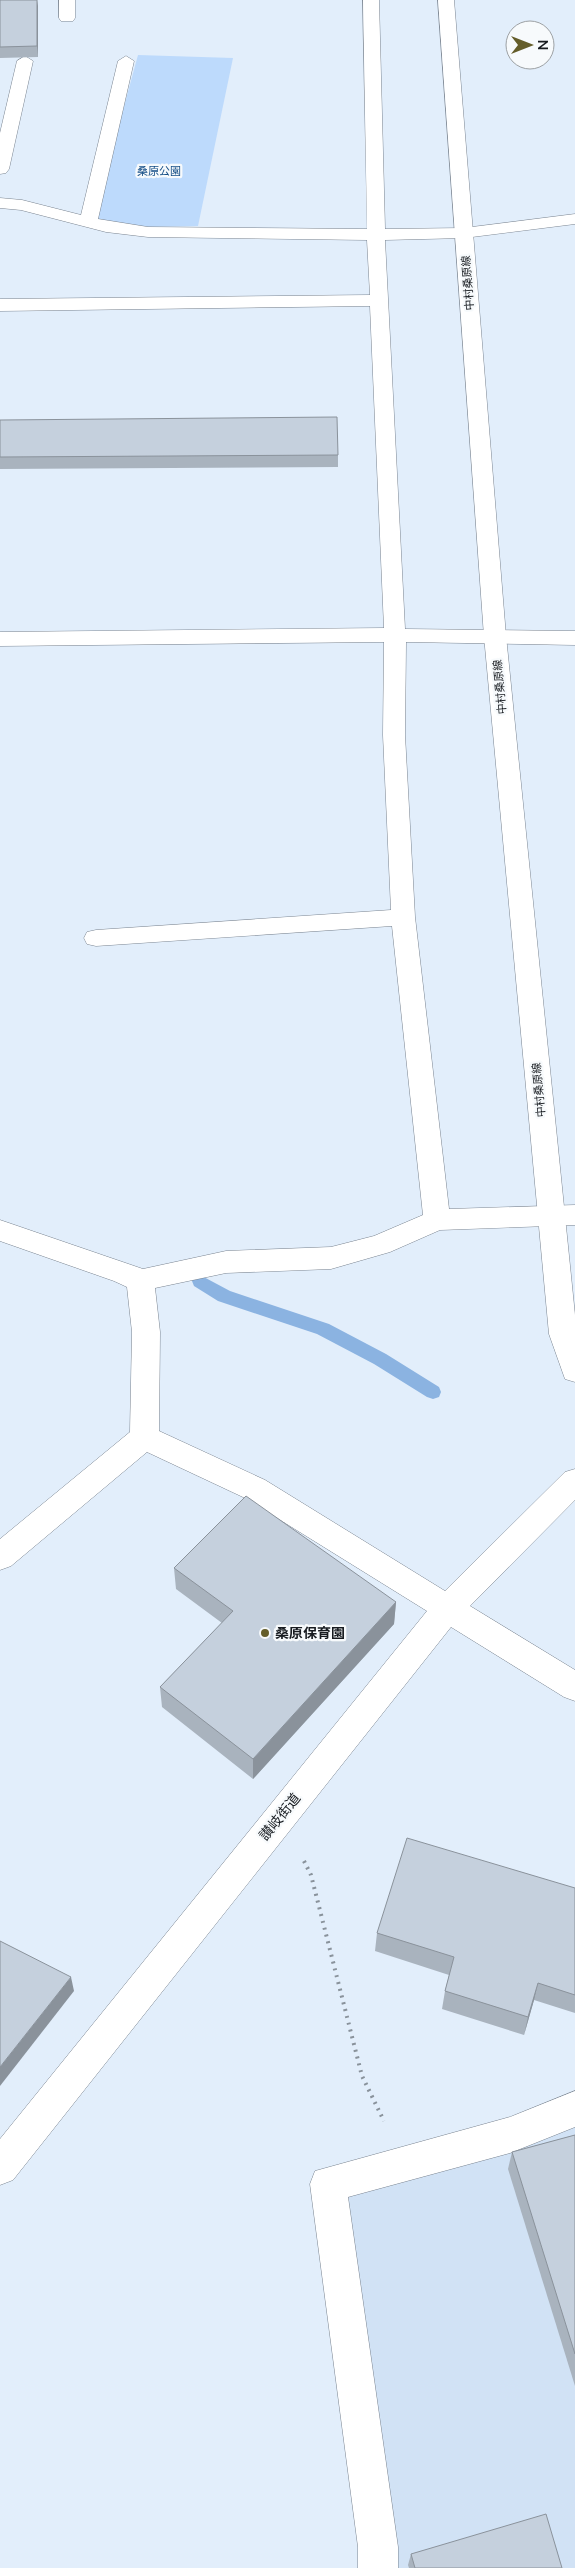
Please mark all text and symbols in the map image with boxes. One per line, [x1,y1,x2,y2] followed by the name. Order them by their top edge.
[505,20,555,70] north arrow
[533,40,552,50] text: N
[137,164,181,179] park label: 桑原公園
[459,255,477,311] street label: 中村桑原線
[490,659,510,715] street label: 中村桑原線
[529,1062,549,1118] street label: 中村桑原線
[275,1624,345,1643] place label: 桑原保育園
[259,1627,271,1639] marker: 桑原保育園
[255,1789,305,1845] street label: 讃岐街道

